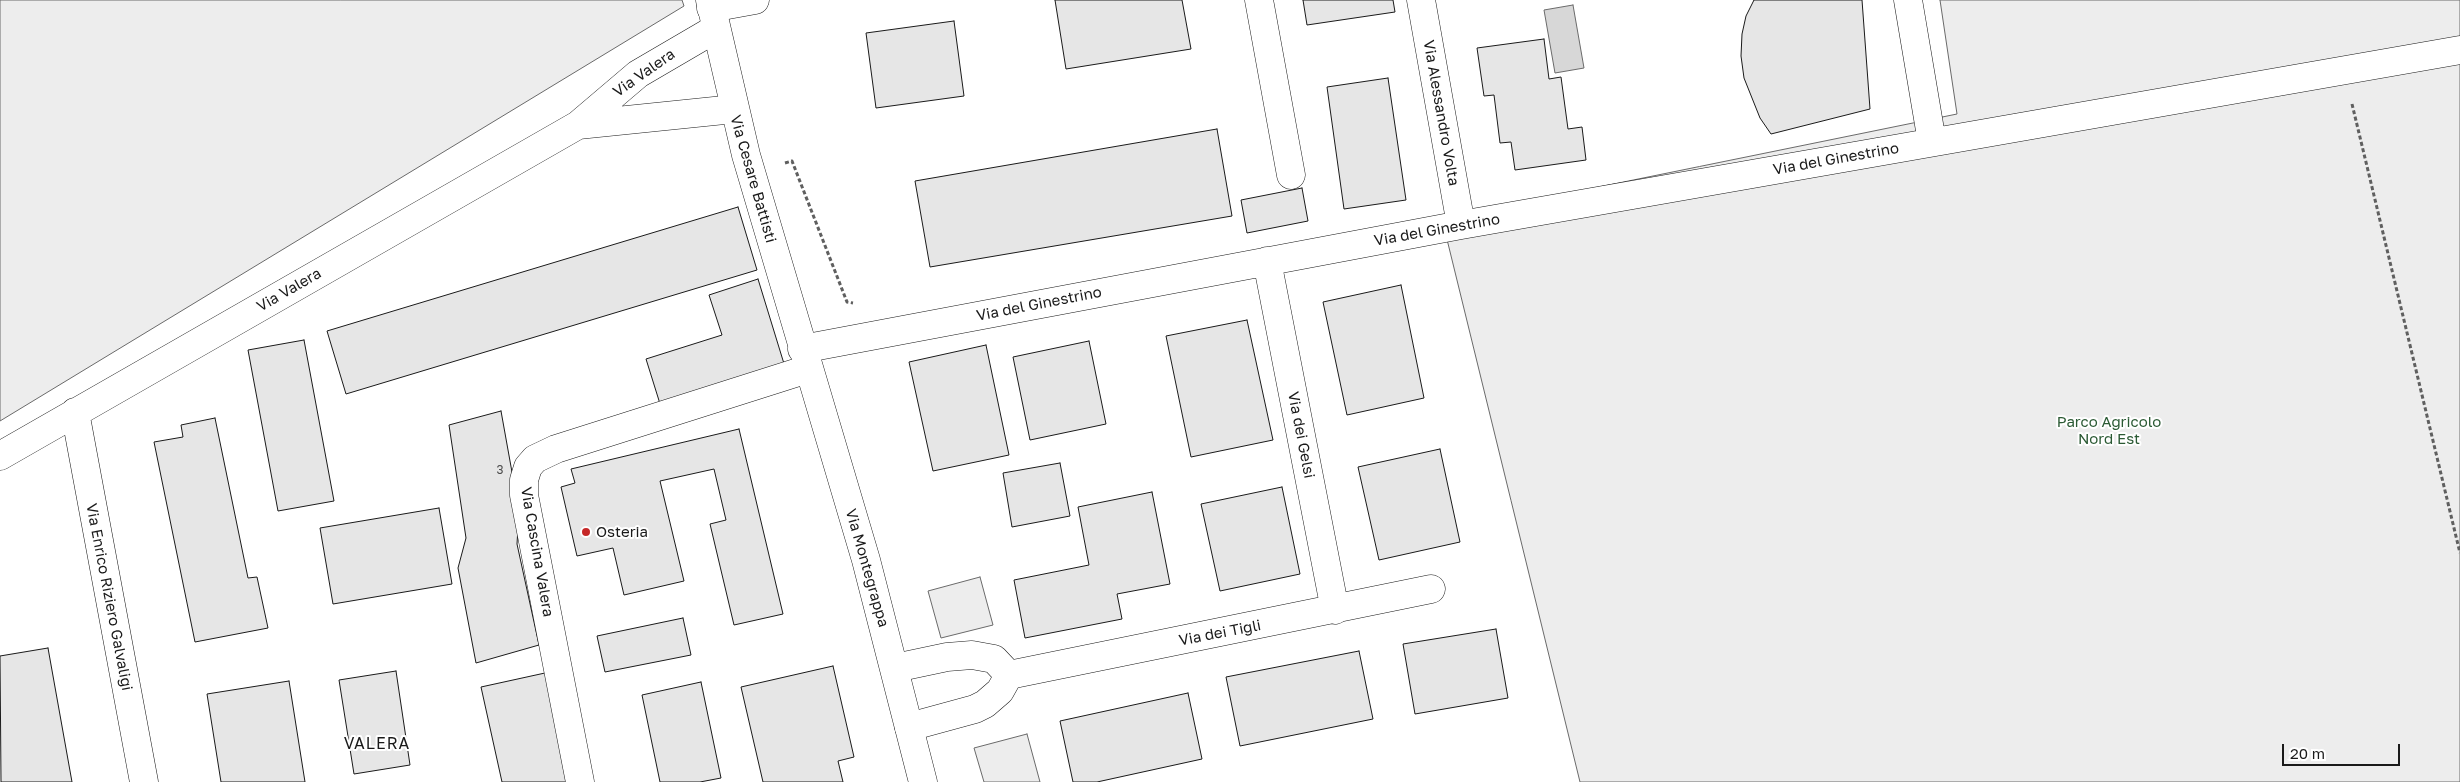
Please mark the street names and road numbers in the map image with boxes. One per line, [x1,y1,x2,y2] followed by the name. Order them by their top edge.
[1419,39,1463,187] street label: Via Alessandro Volta
[610,45,678,101] street label: Via Valera
[726,113,780,245] street label: Via Cesare Battisti
[1772,139,1900,179] street label: Via del Ginestrino
[1373,210,1501,250] street label: Via del Ginestrino
[254,264,324,316] street label: Via Valera
[975,283,1103,325] street label: Via del Ginestrino
[1284,390,1318,480] street label: Via dei Gelsi
[517,486,557,618] street label: Via Cascina Valera
[82,502,136,692] street label: Via Enrico Riziero Galvaligi
[841,507,893,629] street label: Via Montegrappa
[1177,616,1263,650] street label: Via dei Tigli

